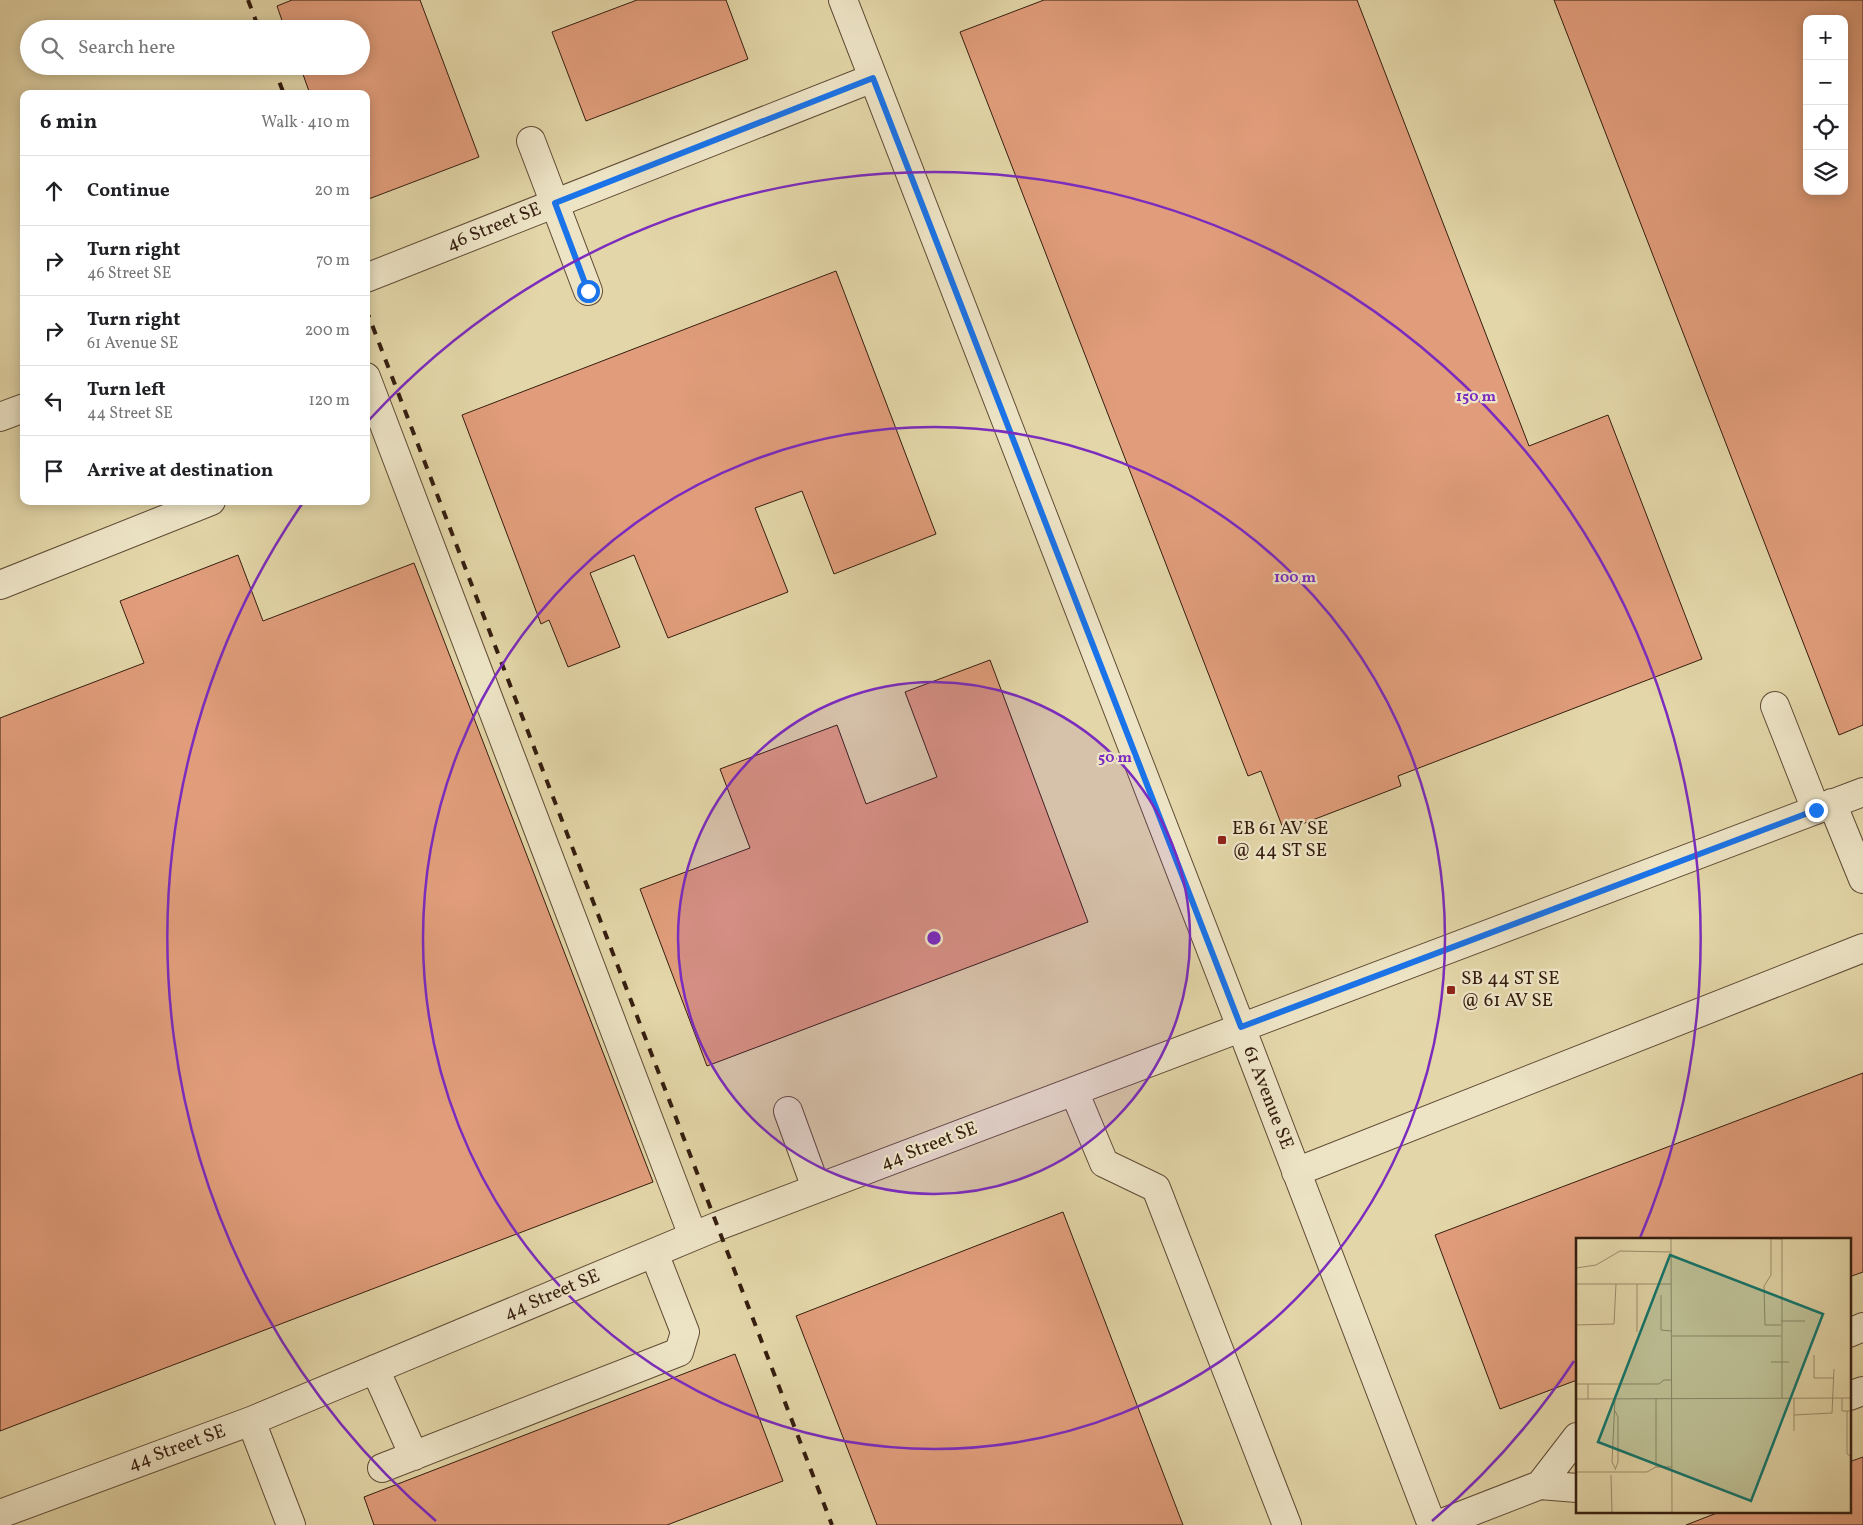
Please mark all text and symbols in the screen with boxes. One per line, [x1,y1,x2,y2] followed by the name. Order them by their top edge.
[1803,15,1848,195] map controls
[1803,15,1848,60] button: +
[20,20,370,75] search box
[38,34,66,62] icon: search
[78,35,175,61] text: Search here
[1803,60,1848,105] button: −
[1803,105,1848,150] button: locate
[40,108,97,137] text: 6 min
[261,112,350,134] text: Walk · 410 m
[1803,150,1848,195] button: layers
[40,177,68,205] icon: ahead
[87,178,170,204] text: Continue
[315,180,350,202] text: 20 m
[443,196,545,258] street label: 46 Street SE
[87,237,180,263] text: Turn right
[40,247,68,275] icon: right
[316,250,350,272] text: 70 m
[87,263,171,285] text: 46 Street SE
[577,280,600,303] route start
[87,307,180,333] text: Turn right
[40,317,68,345] icon: right
[305,320,350,342] text: 200 m
[87,333,179,355] text: 61 Avenue SE
[87,377,166,403] text: Turn left
[40,387,68,415] icon: left
[1456,387,1496,408] text: 150 m
[308,390,350,412] text: 120 m
[87,403,173,425] text: 44 Street SE
[40,457,68,485] icon: arrive
[87,458,273,484] text: Arrive at destination
[1274,568,1317,589] text: 100 m
[1098,748,1132,769] text: 50 m
[1805,799,1828,822] route end
[1232,816,1329,864] place label: EB 61 AV SE @ 44 ST SE
[1216,834,1228,846] marker: EB 61 AV SE @ 44 ST SE
[925,929,943,947] centre of rings
[1461,966,1560,1014] place label: SB 44 ST SE @ 61 AV SE
[1445,984,1457,996] marker: SB 44 ST SE @ 61 AV SE
[1236,1043,1300,1153] street label: 61 Avenue SE
[877,1116,981,1176] street label: 44 Street SE
[1576,1238,1850,1512] inset map
[500,1263,604,1327] street label: 44 Street SE
[125,1418,229,1478] street label: 44 Street SE

